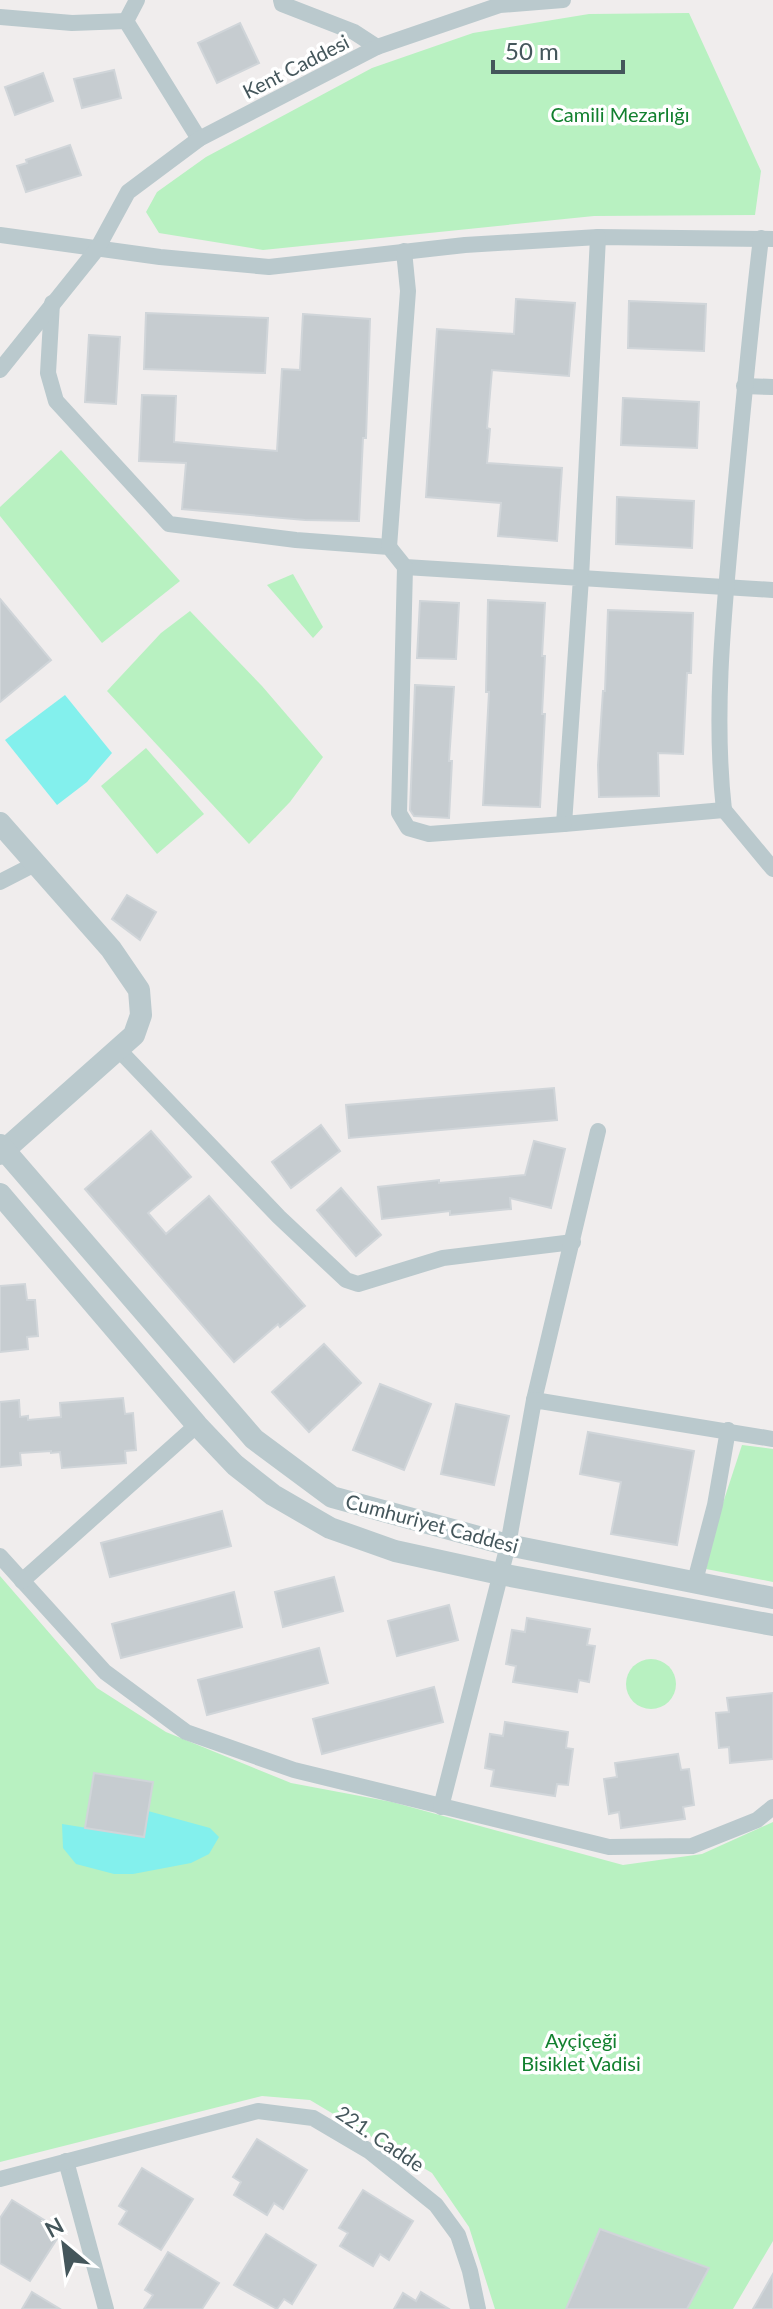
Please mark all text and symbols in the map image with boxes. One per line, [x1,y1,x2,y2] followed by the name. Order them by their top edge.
[493,24,623,74] scale bar
[238,29,353,103] street label: Kent Caddesi
[505,36,559,65] text: 50 m
[550,102,690,126] park label: Camili Mezarlığı
[343,1488,521,1558] street label: Cumhuriyet Caddesi
[521,2028,641,2075] park label: Ayçiçeği Bisiklet Vadisi
[332,2100,429,2176] street label: 221. Cadde
[24,2205,104,2285] north arrow
[40,2211,68,2243] text: N

